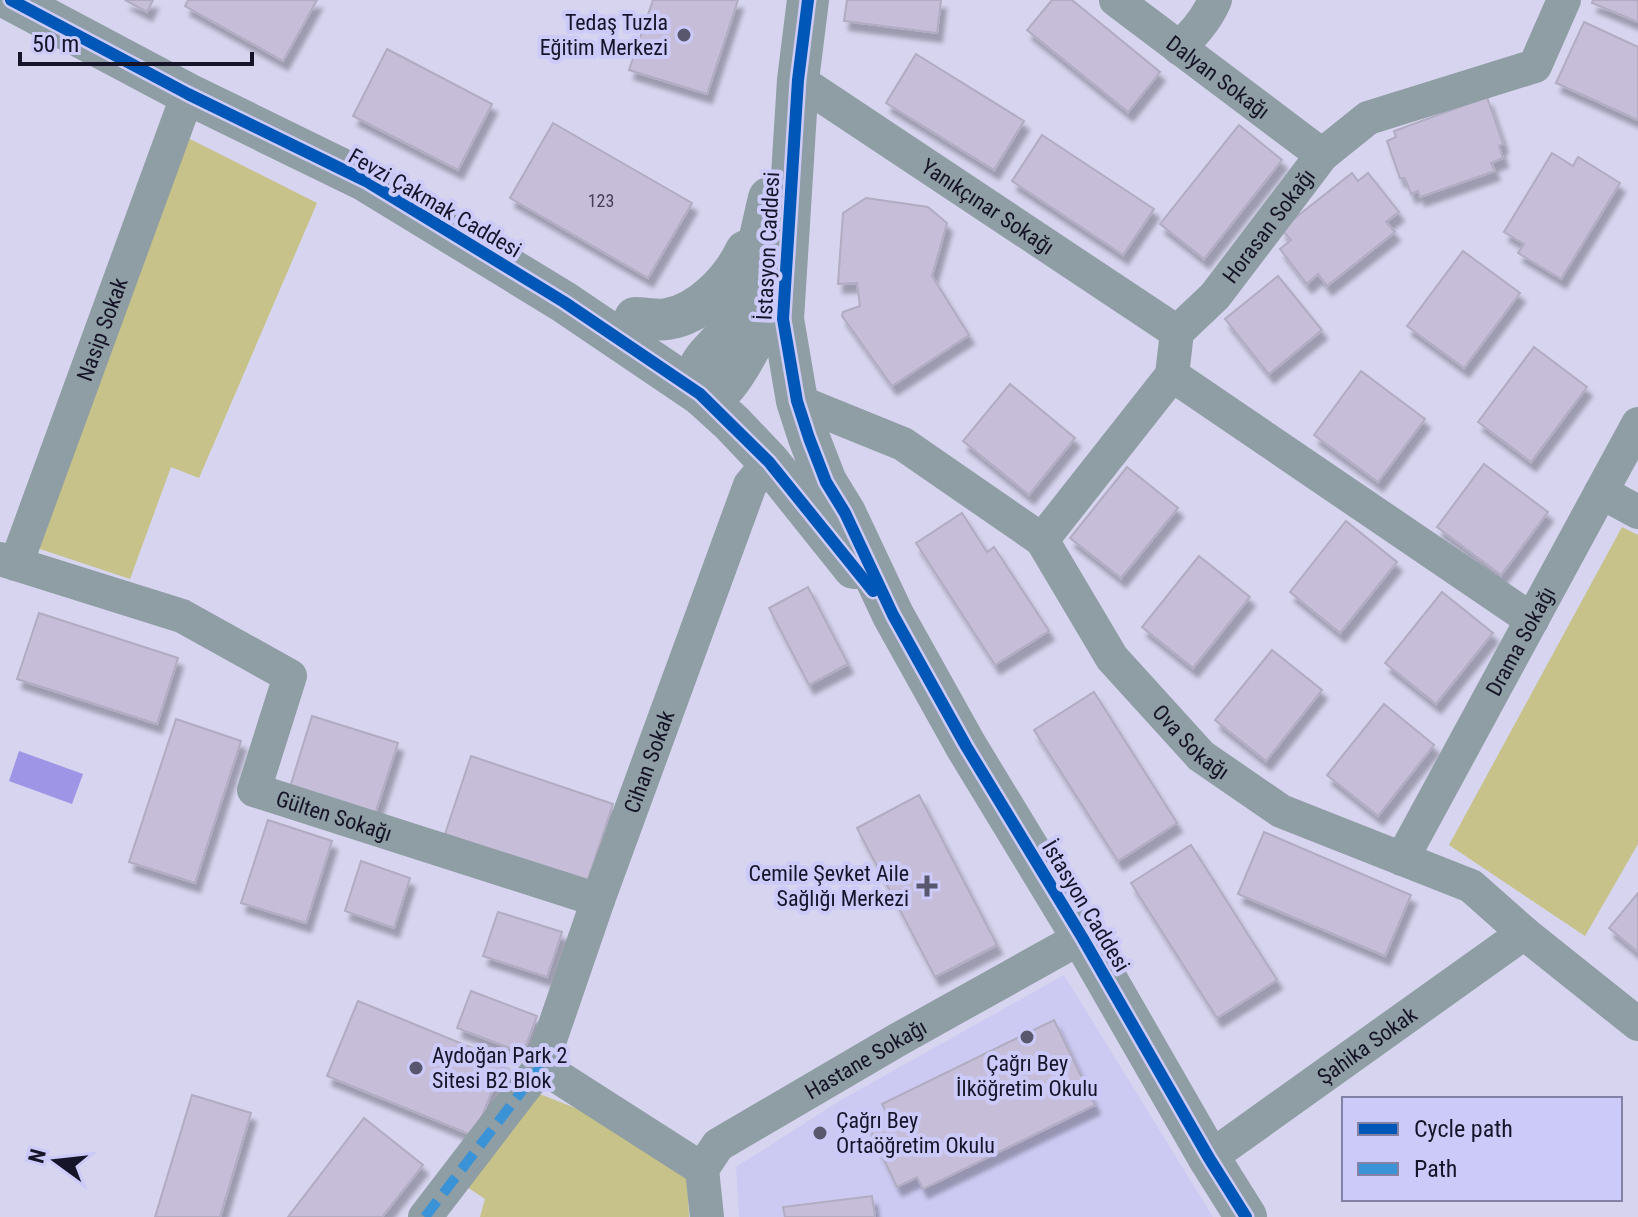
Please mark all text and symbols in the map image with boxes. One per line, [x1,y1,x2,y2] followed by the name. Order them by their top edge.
[540,10,668,60] place label: Tedaş Tuzla Eğitim Merkezi
[20,16,252,66] scale bar
[675,26,693,44] marker: Tedaş Tuzla Eğitim Merkezi
[32,30,79,58] text: 50 m
[1162,30,1275,124] street label: Dalyan Sokağı
[344,143,526,263] street label: Fevzi Çakmak Caddesi
[917,153,1059,259] street label: Yanıkçınar Sokağı
[1217,164,1320,288] street label: Horasan Sokağı
[752,171,784,321] street label: İstasyon Caddesi
[588,190,614,211] house number: 123
[72,274,132,384] street label: Nasip Sokak
[1481,582,1560,700] street label: Drama Sokağı
[1148,699,1234,784] street label: Ova Sokağı
[618,707,679,816] street label: Cihan Sokak
[273,785,395,846] street label: Gülten Sokağı
[1037,836,1135,976] street label: İstasyon Caddesi
[749,861,909,911] place label: Cemile Şevket Aile Sağlığı Merkezi
[916,875,938,897] marker: Cemile Şevket Aile Sağlığı Merkezi
[1312,1001,1421,1089] street label: Şahika Sokak
[800,1014,931,1104] street label: Hastane Sokağı
[1018,1028,1036,1046] marker: Çağrı Bey İlköğretim Okulu
[432,1043,567,1093] place label: Aydoğan Park 2 Sitesi B2 Blok
[956,1051,1098,1101] place label: Çağrı Bey İlköğretim Okulu
[407,1059,425,1077] marker: Aydoğan Park 2 Sitesi B2 Blok
[1342,1097,1622,1201] legend
[836,1108,995,1158] place label: Çağrı Bey Ortaöğretim Okulu
[1414,1115,1513,1143] text: Cycle path
[16,1121,96,1201] north arrow
[811,1124,829,1142] marker: Çağrı Bey Ortaöğretim Okulu
[23,1146,51,1166] text: N
[1414,1155,1457,1183] text: Path

